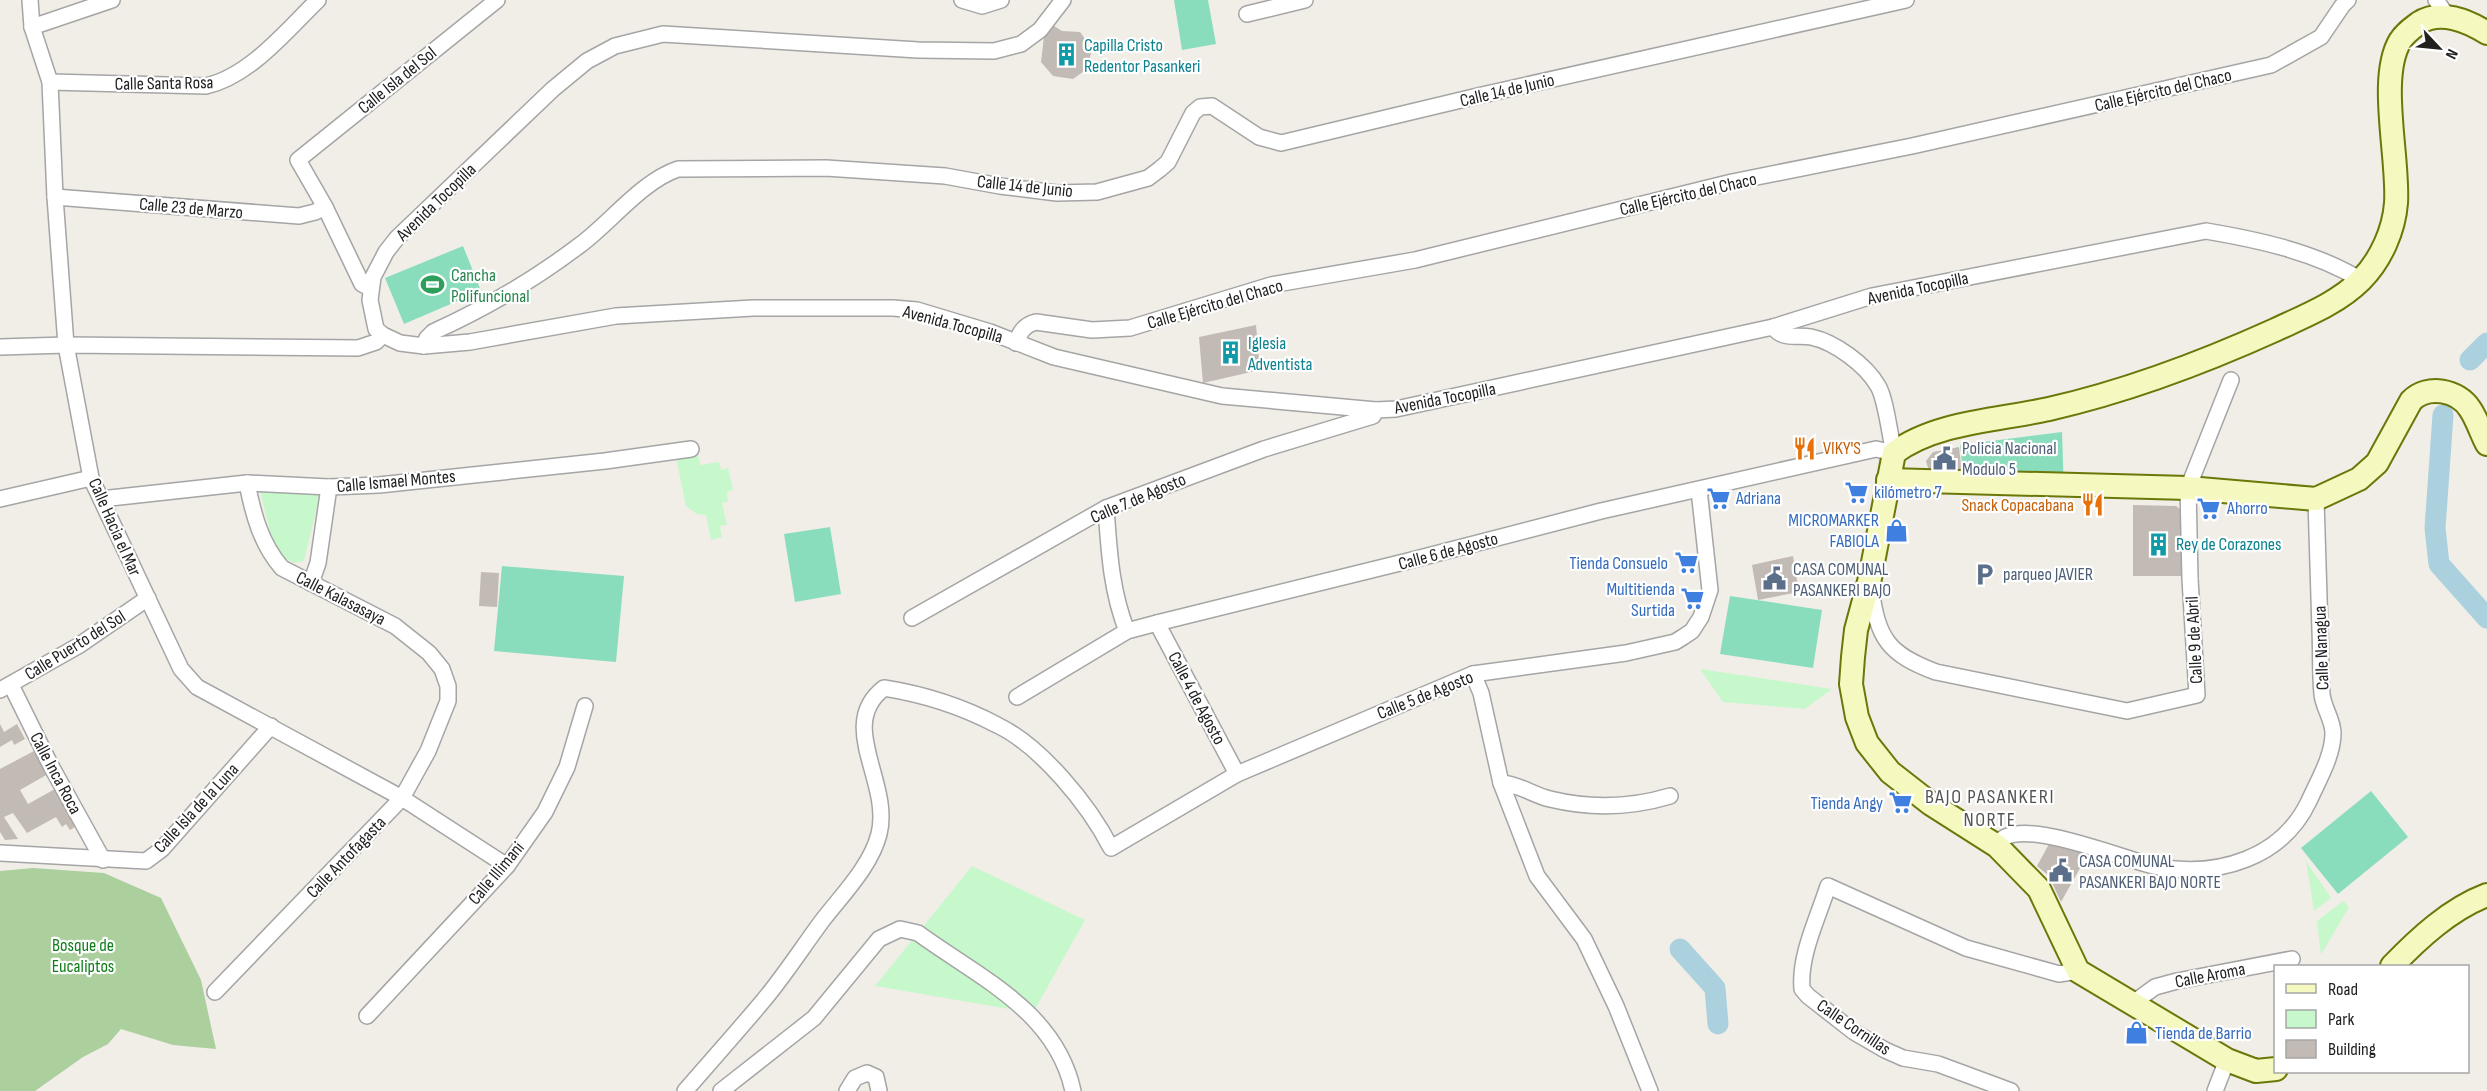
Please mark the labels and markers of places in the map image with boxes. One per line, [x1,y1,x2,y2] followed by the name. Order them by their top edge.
[1084,35,1200,77] place label: Capilla Cristo Redentor Pasankeri
[1053,42,1079,68] building icon: Capilla Cristo Redentor Pasankeri
[451,265,530,307] place label: Cancha Polifuncional
[420,272,446,298] sports icon: Cancha Polifuncional
[1247,333,1313,375] place label: Iglesia Adventista
[1217,340,1243,366] building icon: Iglesia Adventista
[1792,435,1818,461] restaurant icon: VIKY'S
[1823,438,1861,459] place label: VIKY'S
[1962,438,2057,480] place label: Policia Nacional Modulo 5
[1931,445,1957,471] public building icon: Policia Nacional Modulo 5
[1843,479,1869,505] supermarket icon: kilómetro 7
[1874,482,1942,503] place label: kilómetro 7
[1705,485,1731,511] supermarket icon: Adriana
[1735,488,1781,509] place label: Adriana
[2079,492,2105,518] restaurant icon: Snack Copacabana
[1961,495,2074,516] place label: Snack Copacabana
[2196,495,2222,521] supermarket icon: Ahorro
[2226,498,2268,519] place label: Ahorro
[1788,510,1879,552] place label: MICROMARKER FABIOLA
[1884,517,1910,543] shop icon: MICROMARKER FABIOLA
[2145,531,2171,557] building icon: Rey de Corazones
[2176,534,2282,555] place label: Rey de Corazones
[1673,550,1699,576] supermarket icon: Tienda Consuelo
[1569,553,1668,574] place label: Tienda Consuelo
[1793,559,1891,601] place label: CASA COMUNAL PASANKERI BAJO
[1972,561,1998,587] parking icon: parqueo JAVIER
[2003,564,2093,585] place label: parqueo JAVIER
[1762,566,1788,592] public building icon: CASA COMUNAL PASANKERI BAJO
[1606,579,1675,621] place label: Multitienda Surtida
[1680,586,1706,612] supermarket icon: Multitienda Surtida
[1888,790,1914,816] supermarket icon: Tienda Angy
[1811,793,1883,814] place label: Tienda Angy
[2079,851,2221,893] place label: CASA COMUNAL PASANKERI BAJO NORTE
[2048,858,2074,884] public building icon: CASA COMUNAL PASANKERI BAJO NORTE
[2124,1020,2150,1046] shop icon: Tienda de Barrio
[2155,1023,2252,1044] place label: Tienda de Barrio

